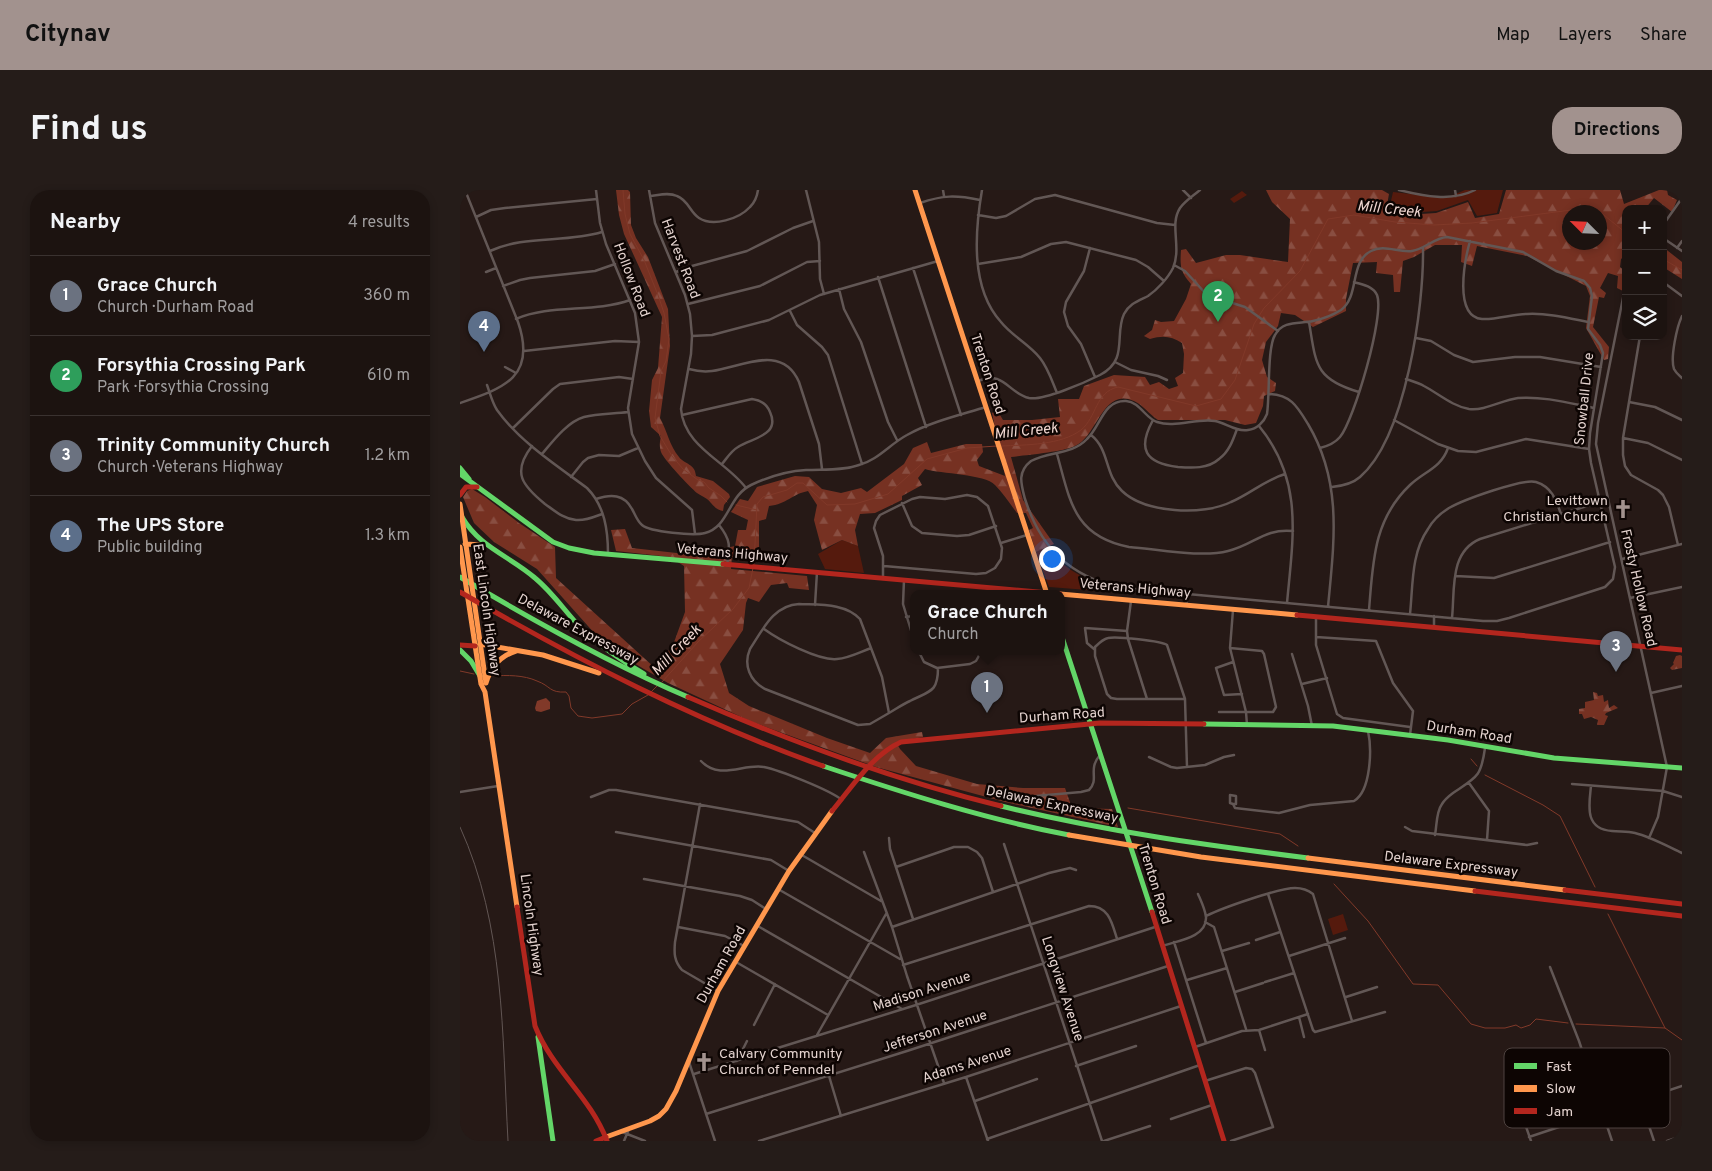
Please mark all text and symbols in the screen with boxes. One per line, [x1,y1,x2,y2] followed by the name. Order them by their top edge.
[25,20,111,50] text: Citynav
[1496,24,1530,47] text: Map
[1558,24,1612,47] text: Layers
[1640,24,1687,47] text: Share
[1552,107,1682,154] button: Directions
[30,108,148,152] text: Find us
[1356,197,1422,223] water label: Mill Creek
[1562,205,1607,250] north arrow
[1622,205,1667,340] map controls
[1622,205,1667,250] button: +
[50,209,121,236] text: Nearby
[348,213,410,233] text: 4 results
[657,217,703,301] street label: Harvest Road
[609,240,653,320] street label: Hollow Road
[1622,250,1667,295] button: −
[97,274,218,298] text: Grace Church
[1202,281,1234,322] pin: 2
[63,286,69,306] text: 1
[363,286,410,306] text: 360 m
[1622,295,1667,340] button: layers
[97,298,254,318] text: Church · Durham Road
[468,311,500,352] pin: 4
[966,331,1008,417] street label: Trenton Road
[1572,352,1598,446] street label: Snowball Drive
[97,354,306,378] text: Forsythia Crossing Park
[61,366,71,386] text: 2
[367,366,410,386] text: 610 m
[97,378,269,398] text: Park · Forsythia Crossing
[993,419,1059,445] water label: Mill Creek
[97,434,330,458] text: Trinity Community Church
[61,446,71,466] text: 3
[365,446,410,466] text: 1.2 km
[97,458,283,478] text: Church · Veterans Highway
[1503,493,1608,526] place label: Levittown Christian Church
[1612,498,1634,520] church icon: Levittown Christian Church
[97,514,224,538] text: The UPS Store
[61,526,71,546] text: 4
[365,526,410,546] text: 1.3 km
[1616,528,1660,648] street label: Frosty Hollow Road
[97,538,202,558] text: Public building
[675,541,789,567] street label: Veterans Highway
[468,543,504,677] street label: East Lincoln Highway
[1039,546,1065,572] your location
[1078,576,1192,602] street label: Veterans Highway
[910,590,1065,655] popup
[514,591,642,669] street label: Delaware Expressway
[927,601,1048,625] text: Grace Church
[648,621,706,681] water label: Mill Creek
[927,625,979,645] text: Church
[1600,631,1632,672] pin: 3
[971,672,1003,713] pin: 1
[1019,705,1105,727] street label: Durham Road
[1425,718,1513,748] street label: Durham Road
[984,783,1120,827] street label: Delaware Expressway
[1134,841,1174,927] street label: Trenton Road
[1383,848,1519,882] street label: Delaware Expressway
[515,873,547,977] street label: Lincoln Highway
[694,923,750,1007] street label: Durham Road
[1037,934,1087,1044] street label: Longview Avenue
[871,968,973,1016] street label: Madison Avenue
[880,1007,990,1057] street label: Jefferson Avenue
[920,1043,1014,1087] street label: Adams Avenue
[719,1046,842,1079] place label: Calvary Community Church of Penndel
[1504,1048,1670,1128] legend
[693,1051,715,1073] church icon: Calvary Community Church of Penndel
[1546,1059,1572,1076] text: Fast
[1546,1081,1576,1098] text: Slow
[1546,1104,1573,1121] text: Jam

